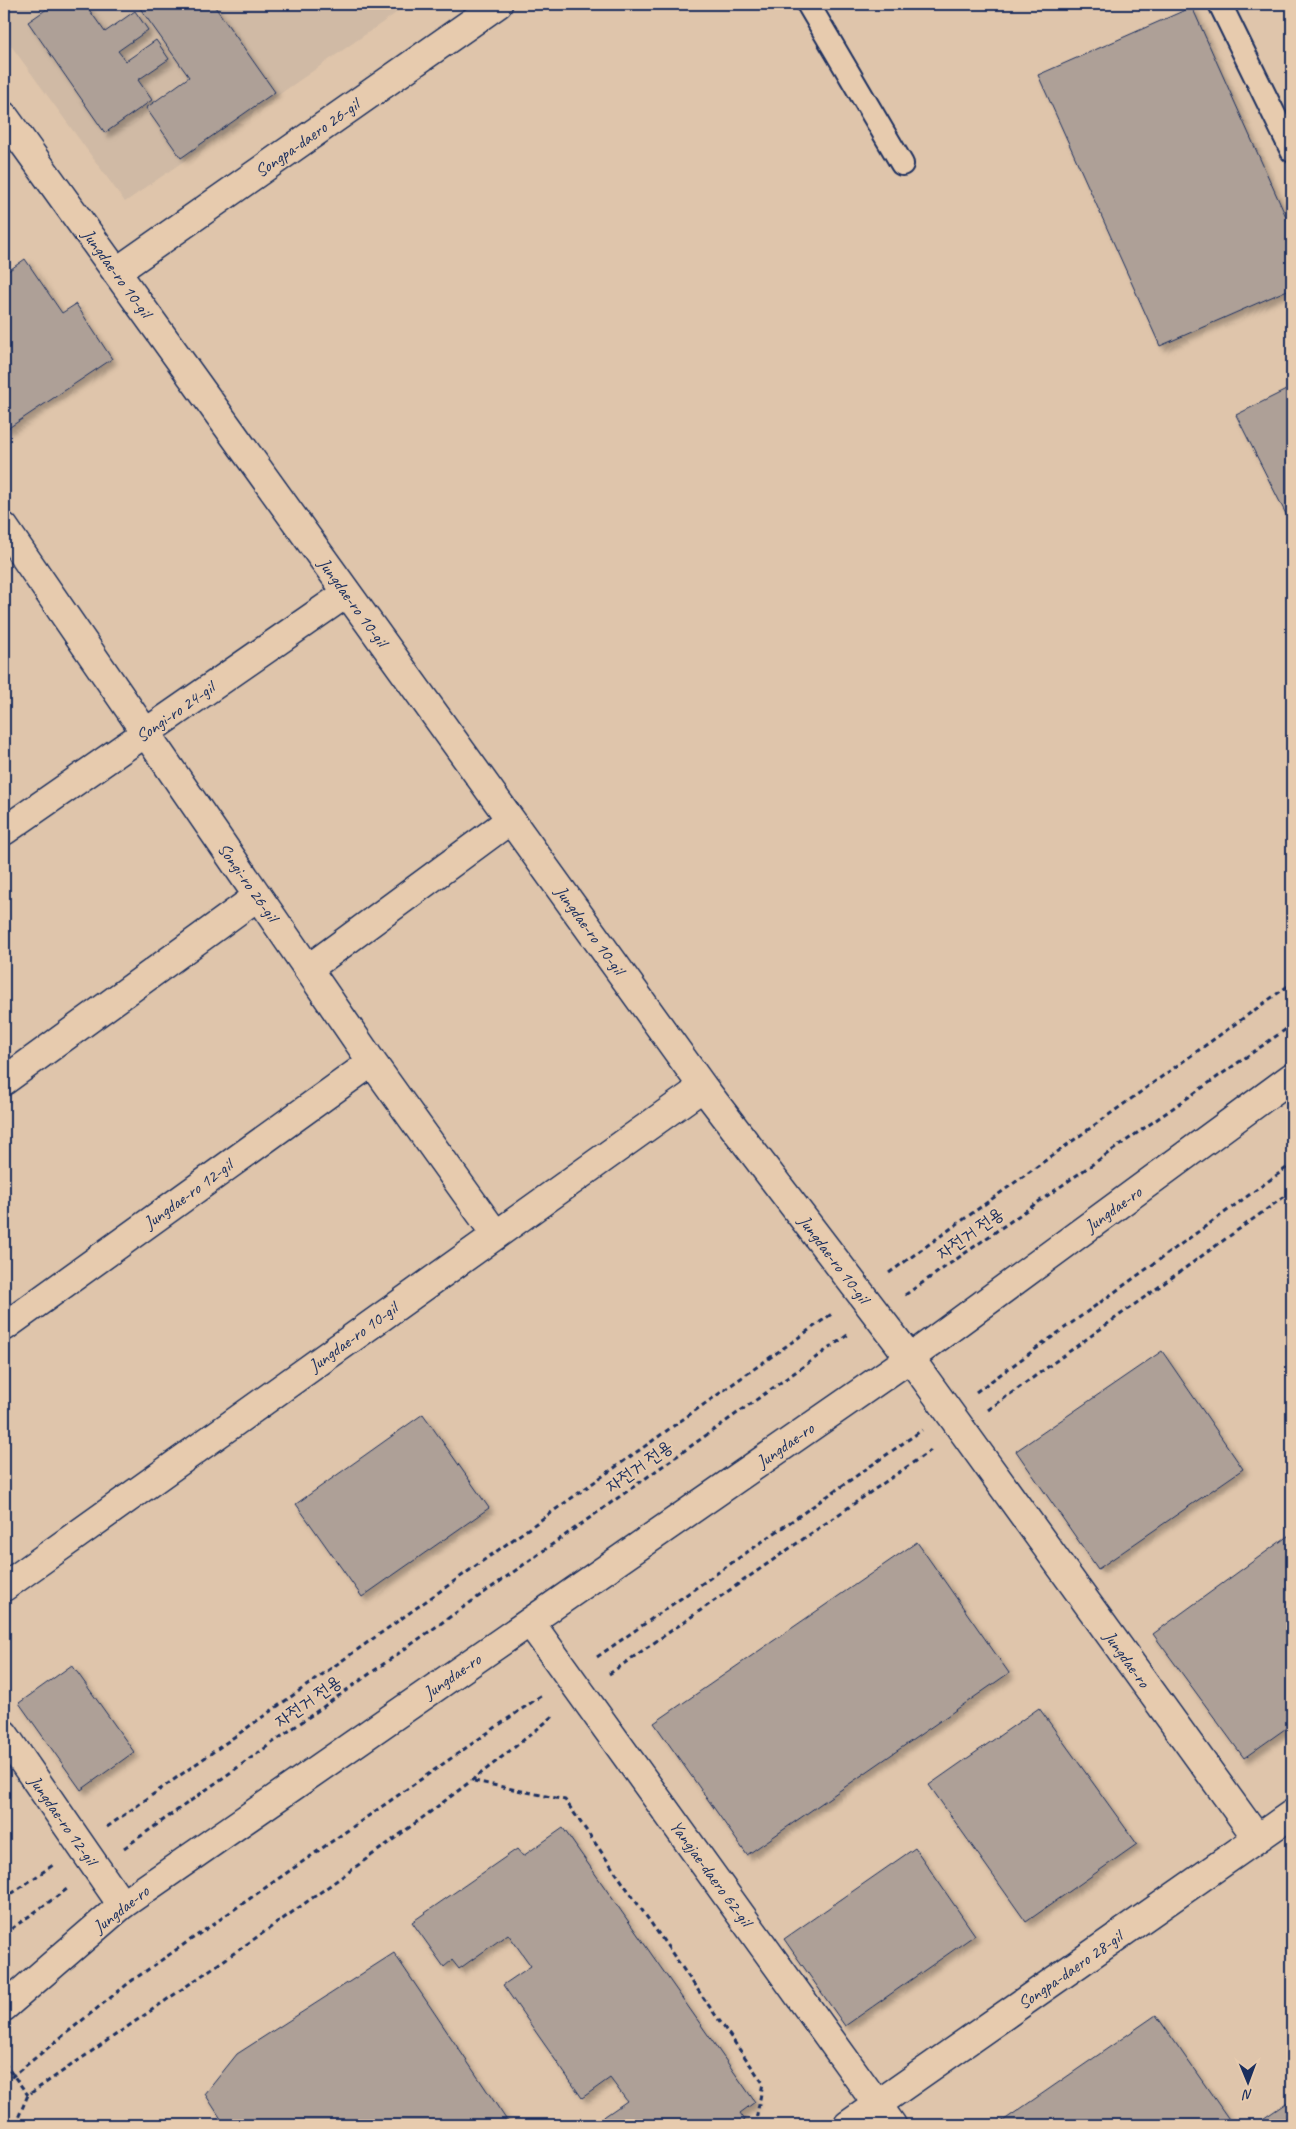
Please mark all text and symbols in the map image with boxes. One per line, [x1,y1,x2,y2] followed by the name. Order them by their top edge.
[251,92,366,182] street label: Songpa-daero 26-gil
[77,223,158,324] street label: Jungdae-ro 10-gil
[313,552,394,653] street label: Jungdae-ro 10-gil
[131,675,221,747] street label: Songi-ro 24-gil
[213,838,285,928] street label: Songi-ro 26-gil
[550,880,631,981] street label: Jungdae-ro 10-gil
[138,1153,239,1234] street label: Jungdae-ro 12-gil
[1079,1180,1147,1238] street label: Jungdae-ro
[932,1202,1008,1264] street label: 자전거 전용
[793,1210,876,1310] street label: Jungdae-ro 10-gil
[303,1296,404,1377] street label: Jungdae-ro 10-gil
[751,1416,819,1473] street label: Jungdae-ro
[601,1435,677,1497] street label: 자전거 전용
[1098,1625,1156,1693] street label: Jungdae-ro
[418,1647,486,1704] street label: Jungdae-ro
[270,1670,346,1732] street label: 자전거 전용
[23,1770,104,1872] street label: Jungdae-ro 12-gil
[665,1816,759,1933] street label: Yangjae-daero 62-gil
[88,1879,155,1938] street label: Jungdae-ro
[1014,1924,1129,2014] street label: Songpa-daero 28-gil
[1224,2056,1274,2106] north arrow
[1241,2086,1253,2103] text: N

